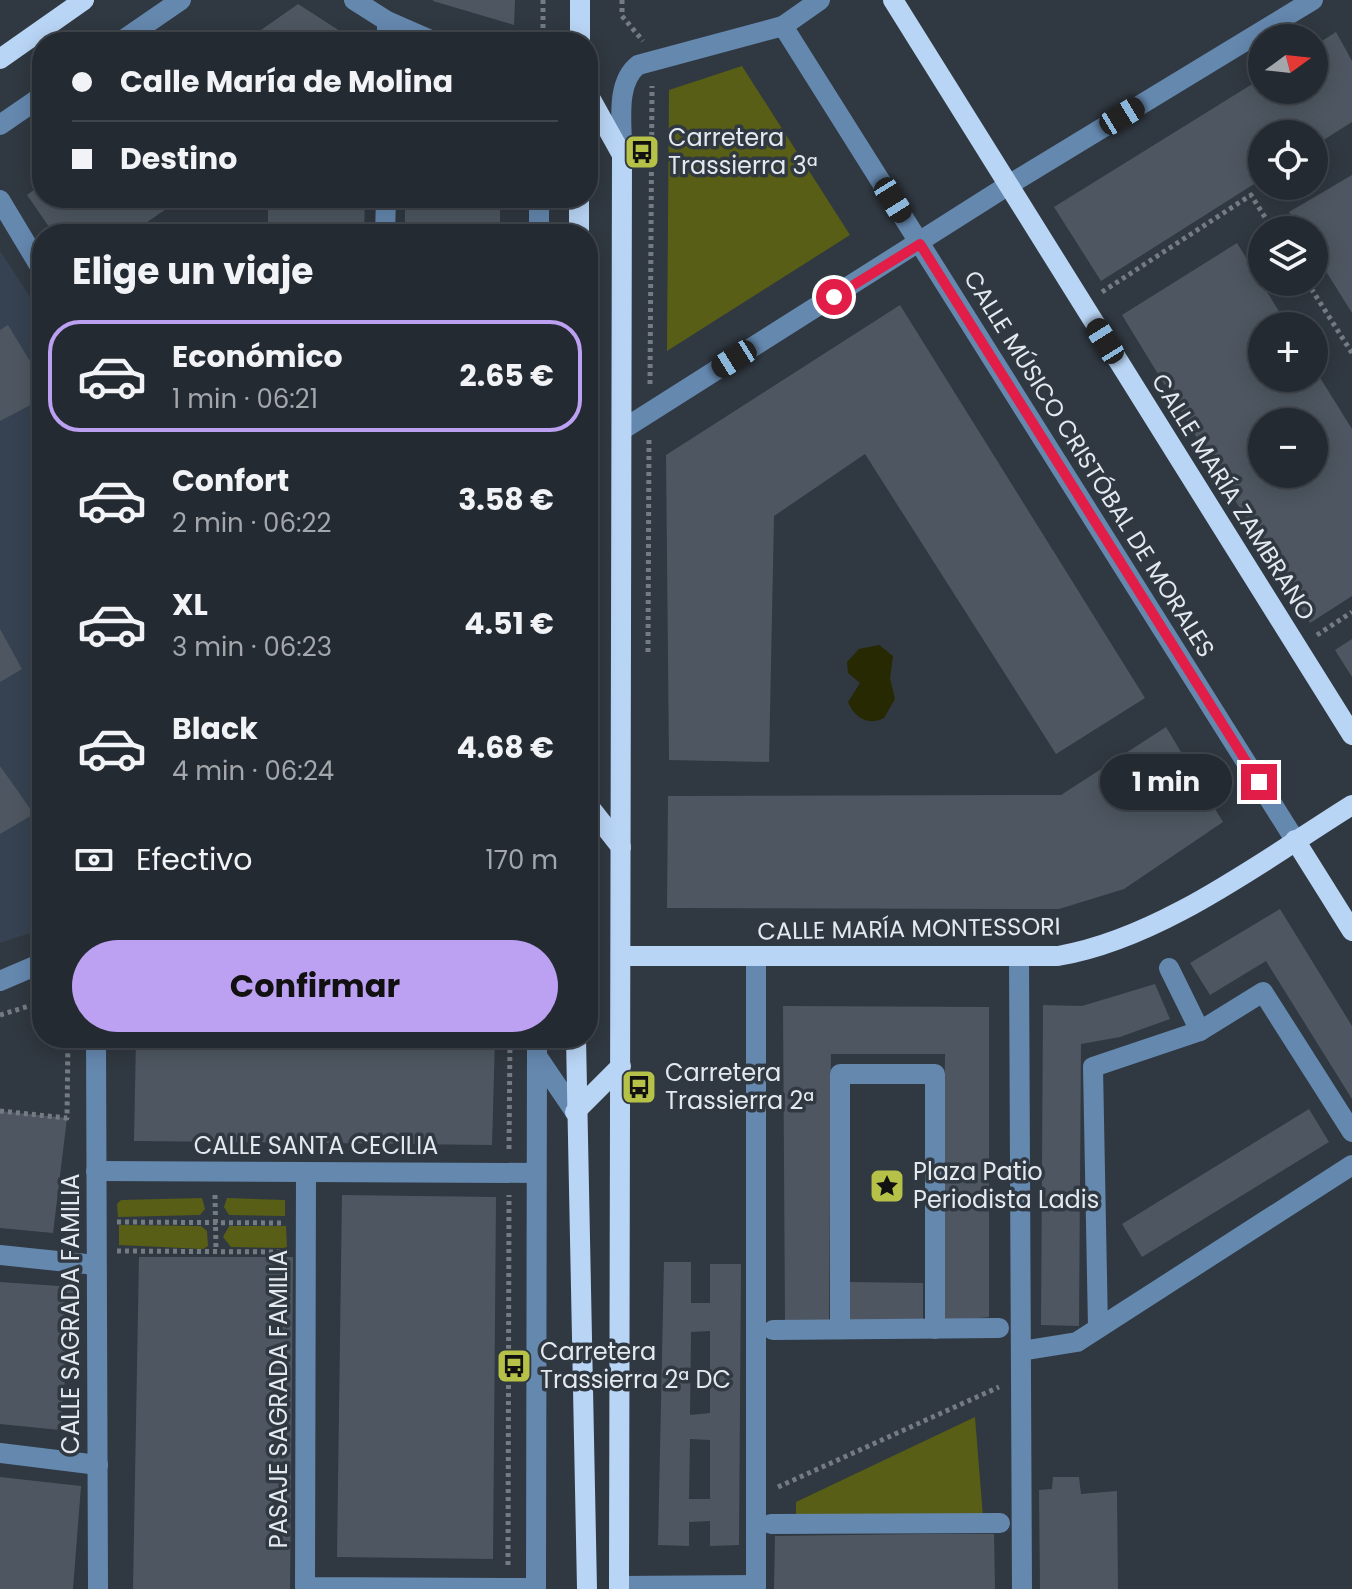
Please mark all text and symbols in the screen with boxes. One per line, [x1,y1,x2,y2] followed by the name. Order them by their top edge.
[1248,24,1328,104] north arrow
[1248,24,1328,488] map controls
[120,60,453,103] text: Calle María de Molina
[1095,93,1149,139] car
[1248,120,1328,200] button: locate
[668,121,817,182] place label: Carretera Trassierra 3ª
[623,133,661,171] bus stop icon: Carretera Trassierra 3ª
[120,137,237,180] text: Destino
[870,173,916,227] car
[1248,216,1328,296] button: layers
[72,246,314,297] text: Elige un viaje
[956,264,1223,663] street label: CALLE MÚSICO CRISTÓBAL DE MORALES
[816,279,852,315] route start
[1248,312,1328,392] button: +
[1082,314,1128,368] car
[172,335,343,378] text: Económico
[707,336,761,382] car
[76,340,148,412] icon: car
[460,354,554,397] text: 2.65 €
[1144,367,1323,626] street label: CALLE MARÍA ZAMBRANO
[172,381,318,417] text: 1 min · 06:21
[1248,408,1328,488] button: −
[172,459,289,502] text: Confort
[76,464,148,536] icon: car
[458,478,554,521] text: 3.58 €
[172,505,331,541] text: 2 min · 06:22
[172,583,208,626] text: XL
[76,588,148,660] icon: car
[464,602,554,645] text: 4.51 €
[172,629,332,665] text: 3 min · 06:23
[172,707,258,750] text: Black
[76,712,148,784] icon: car
[456,726,554,769] text: 4.68 €
[172,753,334,789] text: 4 min · 06:24
[1099,754,1231,810] callout: 1 min
[1132,764,1200,800] text: 1 min
[1241,764,1277,800] route end
[72,838,116,882] icon: cash
[136,838,252,881] text: Efectivo
[485,842,558,878] text: 170 m
[757,909,1061,948] street label: CALLE MARÍA MONTESSORI
[72,940,558,1032] button: Confirmar
[665,1056,814,1117] place label: Carretera Trassierra 2ª
[620,1068,658,1106] bus stop icon: Carretera Trassierra 2ª
[194,1129,438,1162] street label: CALLE SANTA CECILIA
[913,1155,1099,1216] place label: Plaza Patio Periodista Ladis
[868,1167,906,1205] place icon: Plaza Patio Periodista Ladis
[54,1174,87,1454] street label: CALLE SAGRADA FAMILIA
[262,1250,295,1548] street label: PASAJE SAGRADA FAMILIA
[540,1335,731,1396] place label: Carretera Trassierra 2ª DC
[495,1347,533,1385] bus stop icon: Carretera Trassierra 2ª DC

